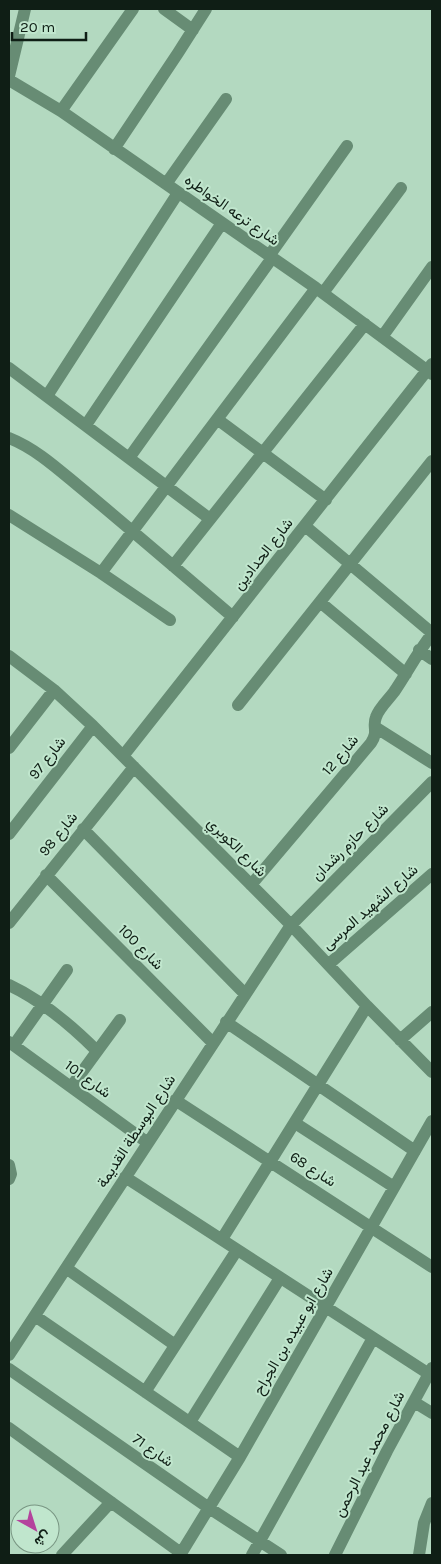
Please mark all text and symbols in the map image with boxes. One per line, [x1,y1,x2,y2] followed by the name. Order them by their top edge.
[12,10,86,42] scale bar
[20,18,55,36] text: 20 m
[180,171,283,251] street label: شارع ترعه الخواطره
[229,514,298,595] street label: شارع الحدادين
[318,731,364,780] street label: شارع 12
[25,733,71,784] street label: شارع 97
[308,800,394,886] street label: شارع حازم رشدان
[35,808,83,861] street label: شارع 98
[201,814,271,883] street label: شارع الكوبري
[318,860,423,955] street label: شارع الشهيد المرسى
[113,921,167,975] street label: شارع 100
[60,1056,115,1103] street label: شارع 101
[93,1071,181,1192] street label: شارع البوسطة القديمة
[285,1147,340,1192] street label: شارع 68
[249,1264,339,1399] street label: شارع ابو عبيده بن الجراح
[330,1388,410,1521] street label: شارع محمد عبد الرحمن
[128,1430,177,1472] street label: شارع 71
[10,1504,60,1554] north arrow
[31,1527,55,1551] text: ش

